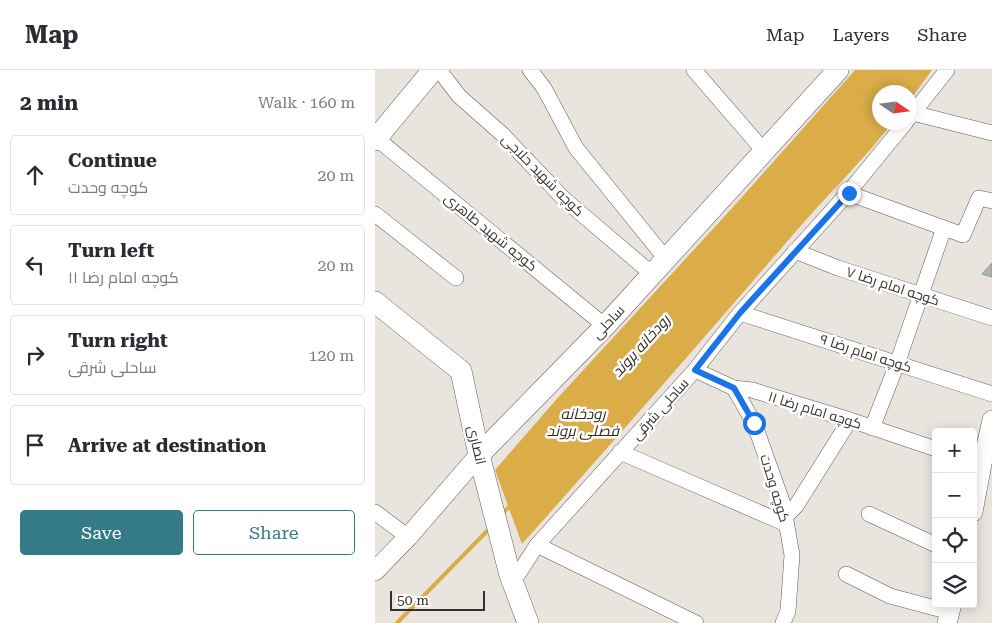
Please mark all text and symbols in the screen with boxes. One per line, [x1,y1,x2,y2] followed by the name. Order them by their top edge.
[25,21,79,49] text: Map
[766,24,805,45] text: Map
[833,24,889,45] text: Layers
[917,24,967,45] text: Share
[872,85,917,130] north arrow
[20,91,78,115] text: 2 min
[258,93,355,112] text: Walk · 160 m
[497,131,587,221] street label: کوچه شهید حلاجی
[68,149,157,172] text: Continue
[21,161,49,189] icon: ahead
[317,166,354,185] text: 20 m
[68,178,148,197] text: کوچه وحدت
[838,182,861,205] route end
[440,190,541,276] street label: کوچه شهید طاهری
[68,239,154,262] text: Turn left
[21,251,49,279] icon: left
[317,256,354,275] text: 20 m
[844,263,942,311] street label: کوچه امام رضا ۷
[68,268,179,287] text: کوچه امام رضا ۱۱
[588,302,628,342] street label: ساحلی
[608,310,674,381] water label: رودخانه بروند
[68,329,168,352] text: Turn right
[817,331,914,377] street label: کوچه امام رضا ۹
[21,341,49,369] icon: right
[308,346,354,365] text: 120 m
[68,358,156,377] text: ساحلی شرقی
[628,375,692,443] street label: ساحلی شرقی
[766,388,864,434] street label: کوچه امام رضا ۱۱
[547,405,620,440] water label: رودخانه فصلی بروند
[743,412,766,435] route start
[465,424,489,466] street label: انصاری
[932,428,977,608] map controls
[932,428,977,473] button: +
[21,431,49,459] icon: arrive
[68,434,266,457] text: Arrive at destination
[755,452,793,524] street label: کوچه وحدت
[932,473,977,518] button: −
[20,510,183,555] button: Save
[193,510,355,555] button: Share
[932,518,977,563] button: locate
[932,563,977,608] button: layers
[390,588,485,611] scale bar
[397,592,429,608] text: 50 m

